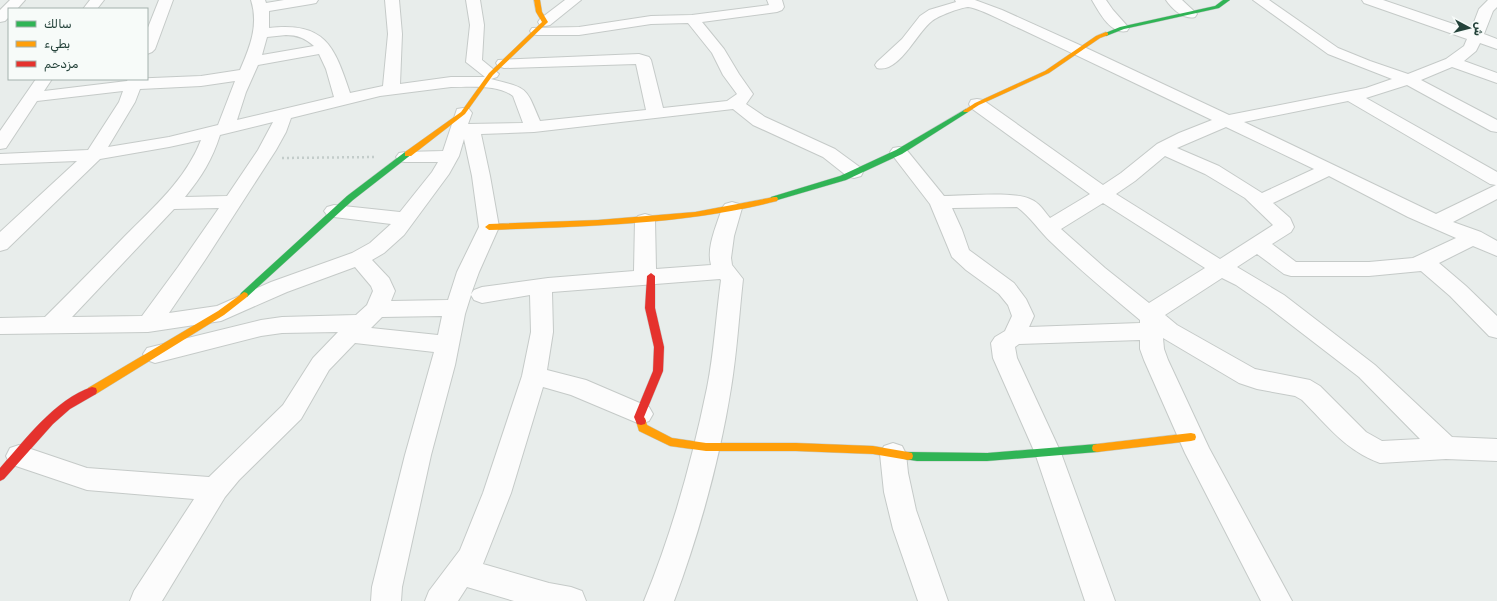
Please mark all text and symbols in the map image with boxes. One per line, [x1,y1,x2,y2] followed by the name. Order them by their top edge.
[8,8,148,80] legend
[1449,8,1489,48] north arrow
[44,17,72,31] text: سالك
[1471,21,1486,37] text: ش
[44,37,70,53] text: بطيء
[44,57,79,72] text: مزدحم

